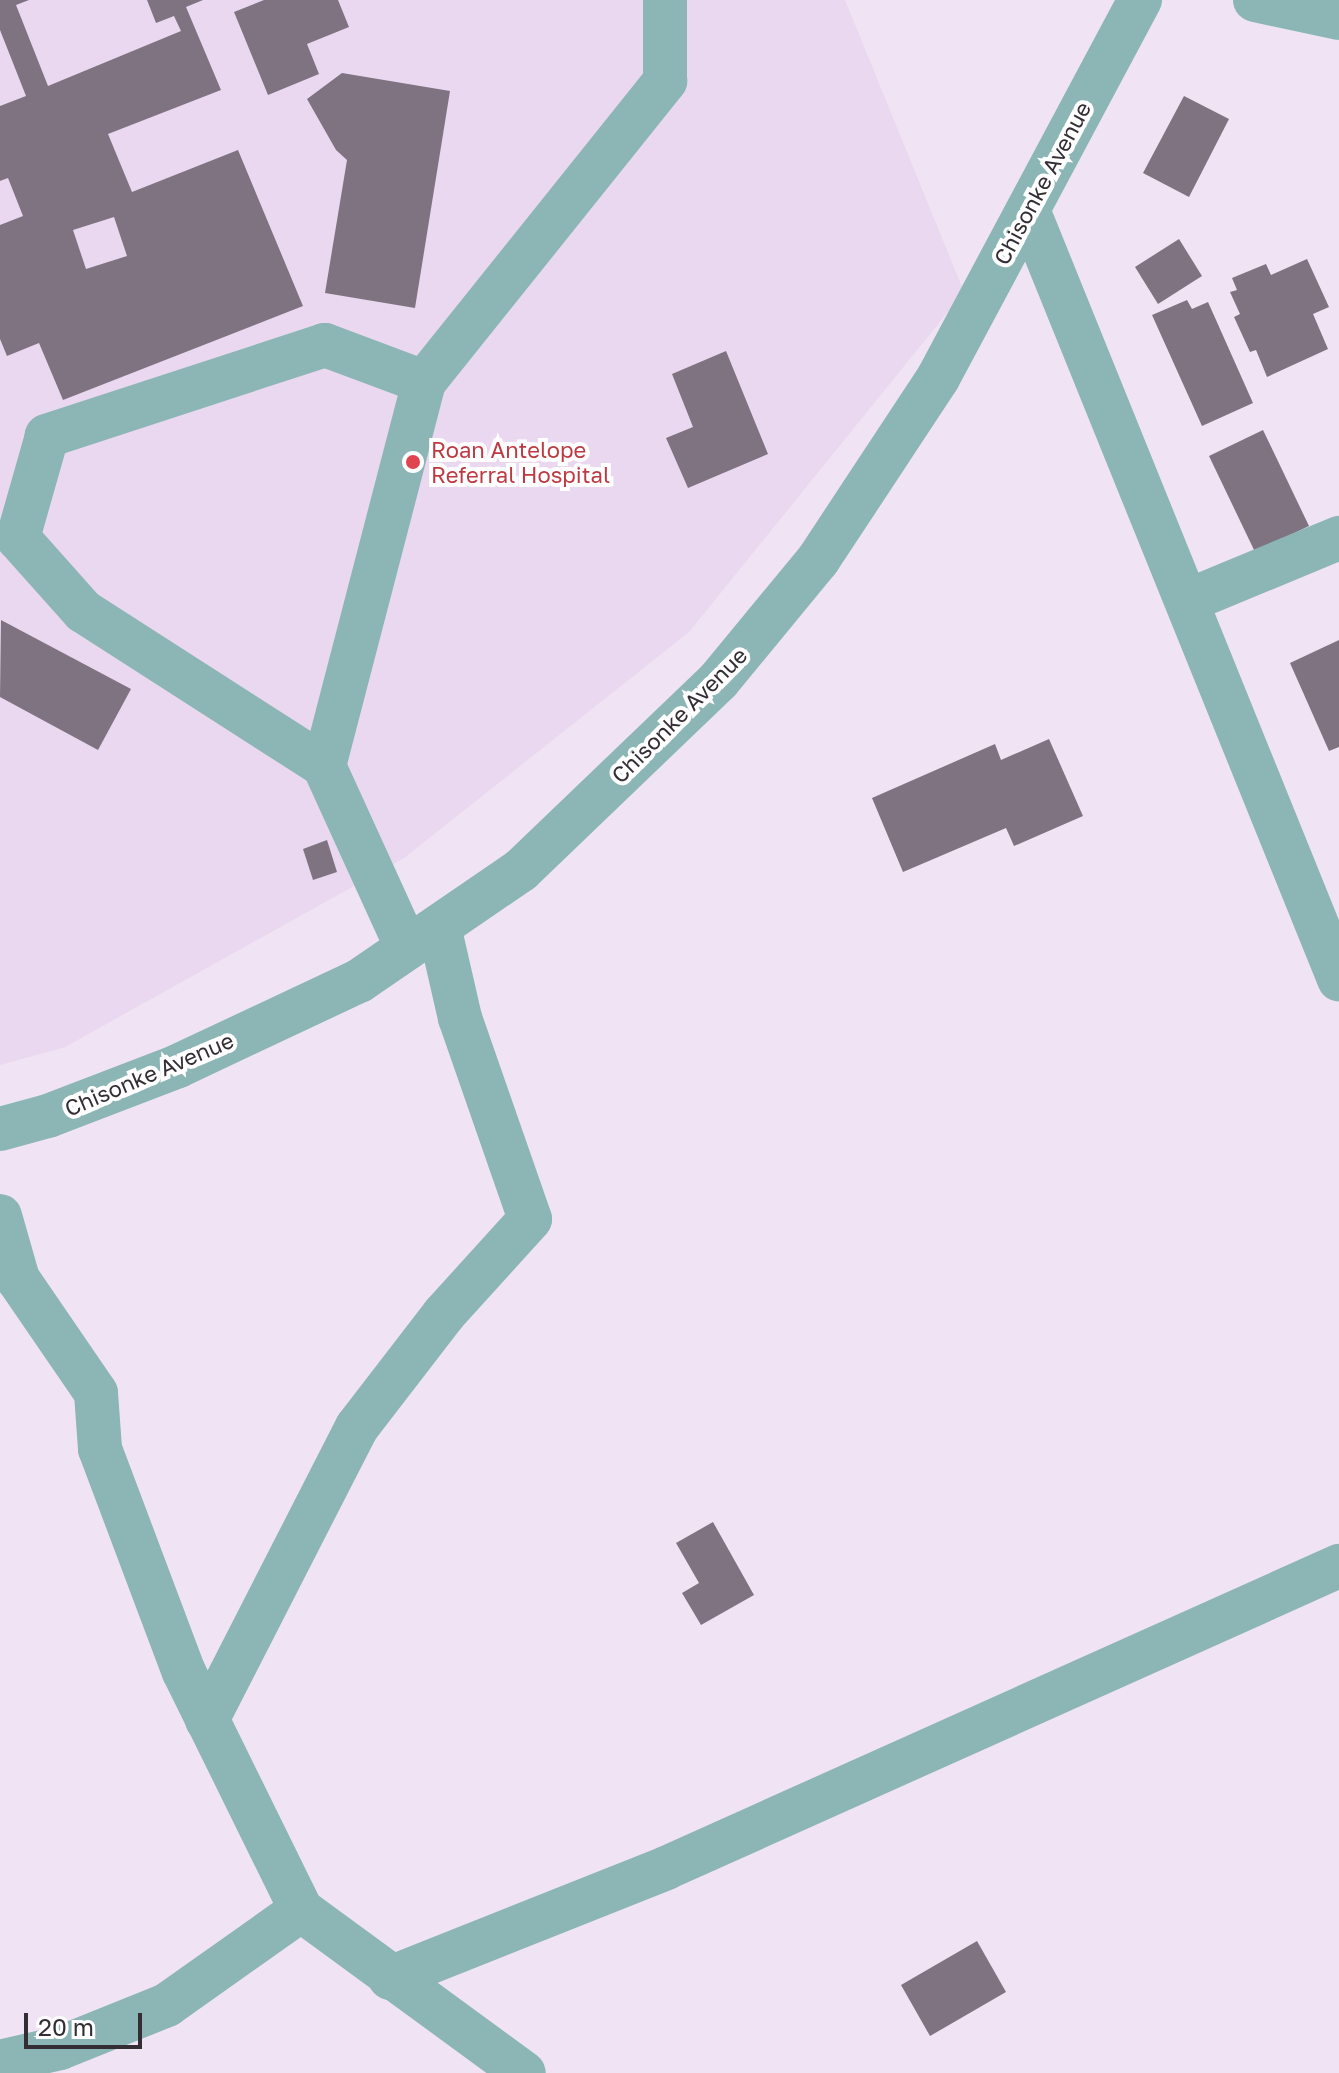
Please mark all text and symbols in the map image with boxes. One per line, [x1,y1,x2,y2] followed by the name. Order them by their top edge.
[988,97,1096,269] street label: Chisonke Avenue
[431,436,610,488] place label: Roan Antelope Referral Hospital
[402,451,424,473] marker: Roan Antelope Referral Hospital
[606,642,752,788] street label: Chisonke Avenue
[61,1027,237,1121] street label: Chisonke Avenue
[28,1997,146,2047] scale bar
[38,2012,94,2041] text: 20 m

